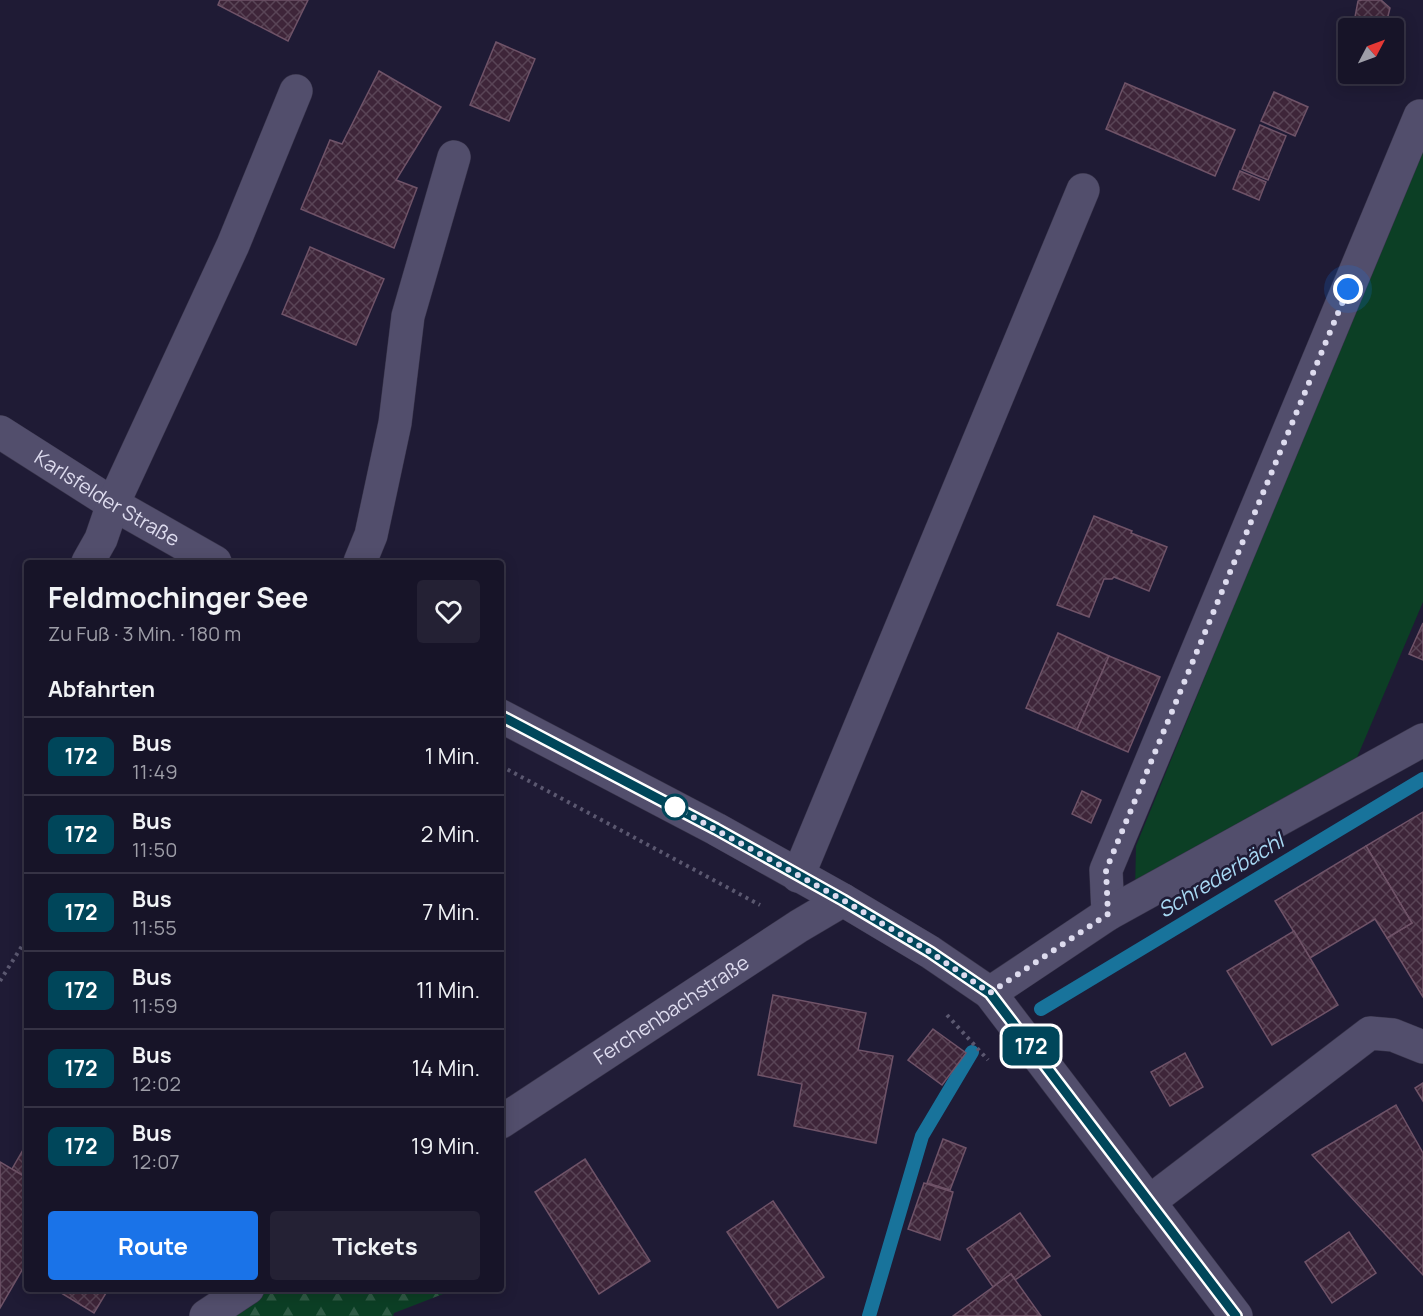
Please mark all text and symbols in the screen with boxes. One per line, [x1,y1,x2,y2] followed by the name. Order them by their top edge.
[1338,18,1404,84] north arrow
[1338,18,1404,84] map controls
[1333,274,1363,304] your location
[30,444,185,552] street label: Karlsfelder Straße
[48,578,308,616] text: Feldmochinger See
[417,580,480,643] button: heart
[48,620,241,647] text: Zu Fuß · 3 Min. · 180 m
[48,674,155,704] text: Abfahrten
[132,728,172,758] text: Bus
[425,741,480,771] text: 1 Min.
[65,742,97,770] text: 172
[132,758,178,785] text: 11:49
[662,794,688,820] unlabelled marker
[132,806,172,836] text: Bus
[421,819,480,849] text: 2 Min.
[65,820,97,848] text: 172
[1152,825,1291,924] water label: Schrederbächl
[132,836,177,863] text: 11:50
[132,884,172,914] text: Bus
[422,897,480,927] text: 7 Min.
[65,898,97,926] text: 172
[132,914,177,941] text: 11:55
[588,949,754,1070] street label: Ferchenbachstraße
[132,962,172,992] text: Bus
[416,975,480,1005] text: 11 Min.
[65,976,97,1004] text: 172
[132,992,178,1019] text: 11:59
[996,1026,1066,1066] line badge: 172
[1015,1032,1047,1060] text: 172
[132,1040,172,1070] text: Bus
[412,1053,480,1083] text: 14 Min.
[65,1054,97,1082] text: 172
[132,1070,181,1097] text: 12:02
[132,1118,172,1148] text: Bus
[411,1131,480,1161] text: 19 Min.
[65,1132,97,1160] text: 172
[132,1148,179,1175] text: 12:07
[48,1211,258,1280] button: Route
[270,1211,480,1280] button: Tickets

